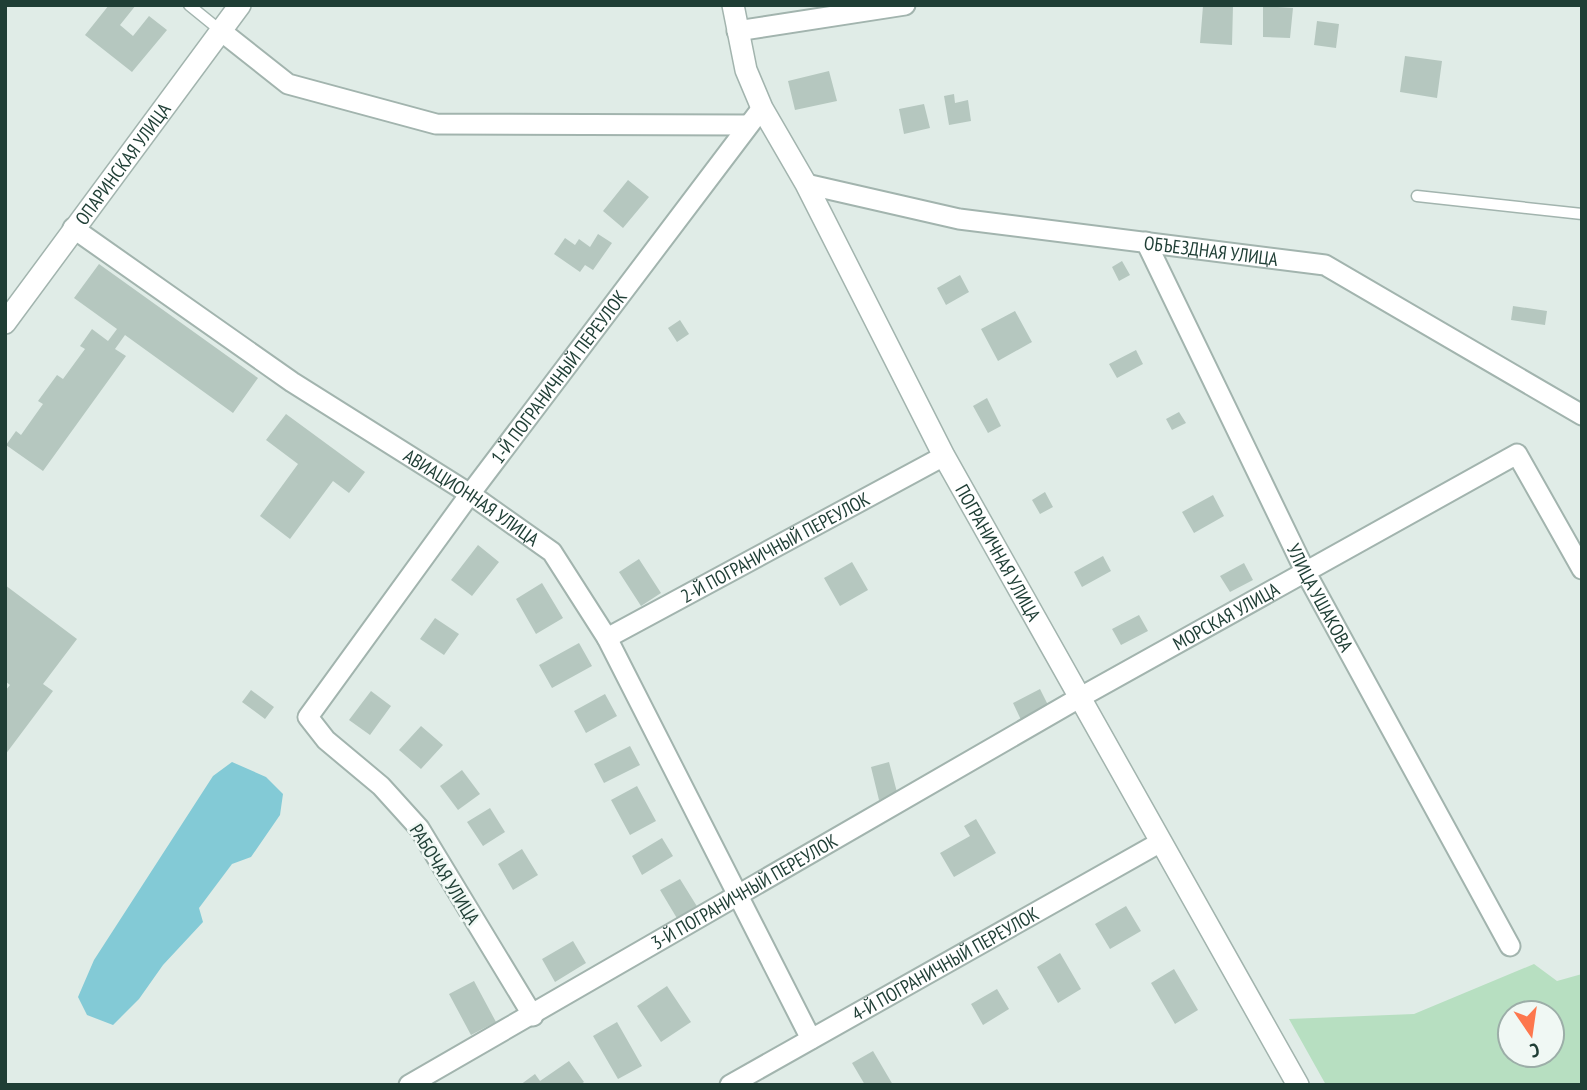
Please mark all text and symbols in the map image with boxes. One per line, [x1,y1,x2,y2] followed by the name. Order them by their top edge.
[70,98,176,229] street label: ОПАРИНСКАЯ УЛИЦА
[1143,230,1279,271] street label: ОБЪЕЗДНАЯ УЛИЦА
[485,285,632,468] street label: 1-Й ПОГРАНИЧНЫЙ ПЕРЕУЛОК
[399,443,544,551] street label: АВИАЦИОННАЯ УЛИЦА
[950,480,1046,625] street label: ПОГРАНИЧНАЯ УЛИЦА
[676,487,874,608] street label: 2-Й ПОГРАНИЧНЫЙ ПЕРЕУЛОК
[1282,540,1359,656] street label: УЛИЦА УШАКОВА
[1169,577,1283,655] street label: МОРСКАЯ УЛИЦА
[405,819,485,929] street label: РАБОЧАЯ УЛИЦА
[647,828,842,955] street label: 3-Й ПОГРАНИЧНЫЙ ПЕРЕУЛОК
[847,901,1043,1026] street label: 4-Й ПОГРАНИЧНЫЙ ПЕРЕУЛОК
[1496,999,1566,1069] north arrow
[1528,1038,1542,1063] text: С

